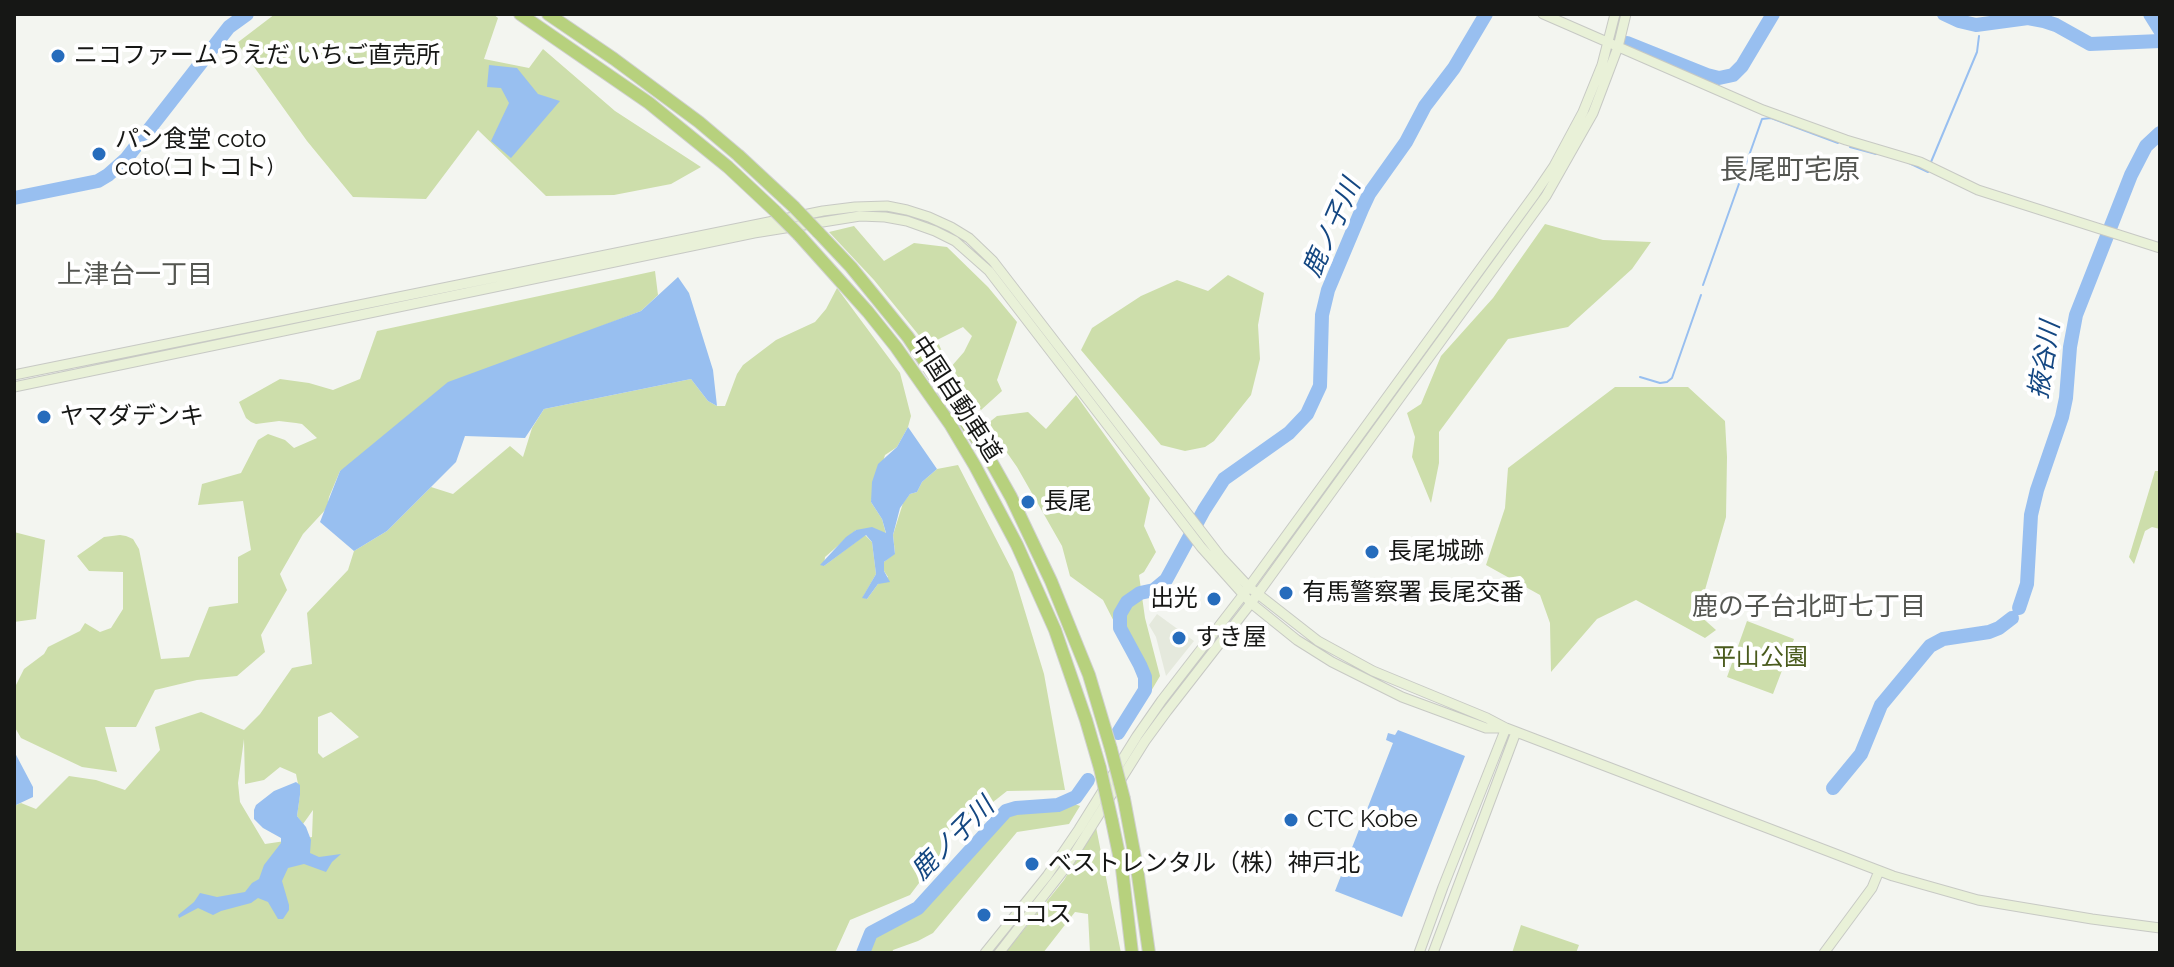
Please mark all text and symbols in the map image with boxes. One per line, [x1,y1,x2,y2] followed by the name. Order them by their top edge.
[74,42,440,70] place label: ニコファームうえだ いちご直売所
[49,47,67,65] marker: ニコファームうえだ いちご直売所
[115,126,273,182] place label: パン食堂 coto coto(コトコト)
[90,145,108,163] marker: パン食堂 coto coto(コトコト)
[1720,154,1860,188] district label: 長尾町宅原
[1297,174,1367,282] water label: 鹿ノ子川
[57,259,213,291] district label: 上津台一丁目
[2023,319,2067,401] water label: 掖谷川
[905,331,1007,467] street label: 中国自動車道
[60,403,204,431] place label: ヤマダデンキ
[35,408,53,426] marker: ヤマダデンキ
[1044,488,1092,516] place label: 長尾
[1019,493,1037,511] marker: 長尾
[1388,538,1484,566] place label: 長尾城跡
[1363,543,1381,561] marker: 長尾城跡
[1302,579,1524,607] place label: 有馬警察署 長尾交番
[1277,584,1295,602] marker: 有馬警察署 長尾交番
[1150,585,1198,613] place label: 出光
[1205,590,1223,608] marker: 出光
[1692,591,1926,623] district label: 鹿の子台北町七丁目
[1195,624,1267,652] place label: すき屋
[1170,629,1188,647] marker: すき屋
[1712,644,1808,672] park label: 平山公園
[905,791,1001,887] water label: 鹿ノ子川
[1307,806,1418,834] place label: CTC Kobe
[1282,811,1300,829] marker: CTC Kobe
[1048,850,1360,878] place label: ベストレンタル（株）神戸北
[1023,855,1041,873] marker: ベストレンタル（株）神戸北
[1000,901,1072,929] place label: ココス
[975,906,993,924] marker: ココス

